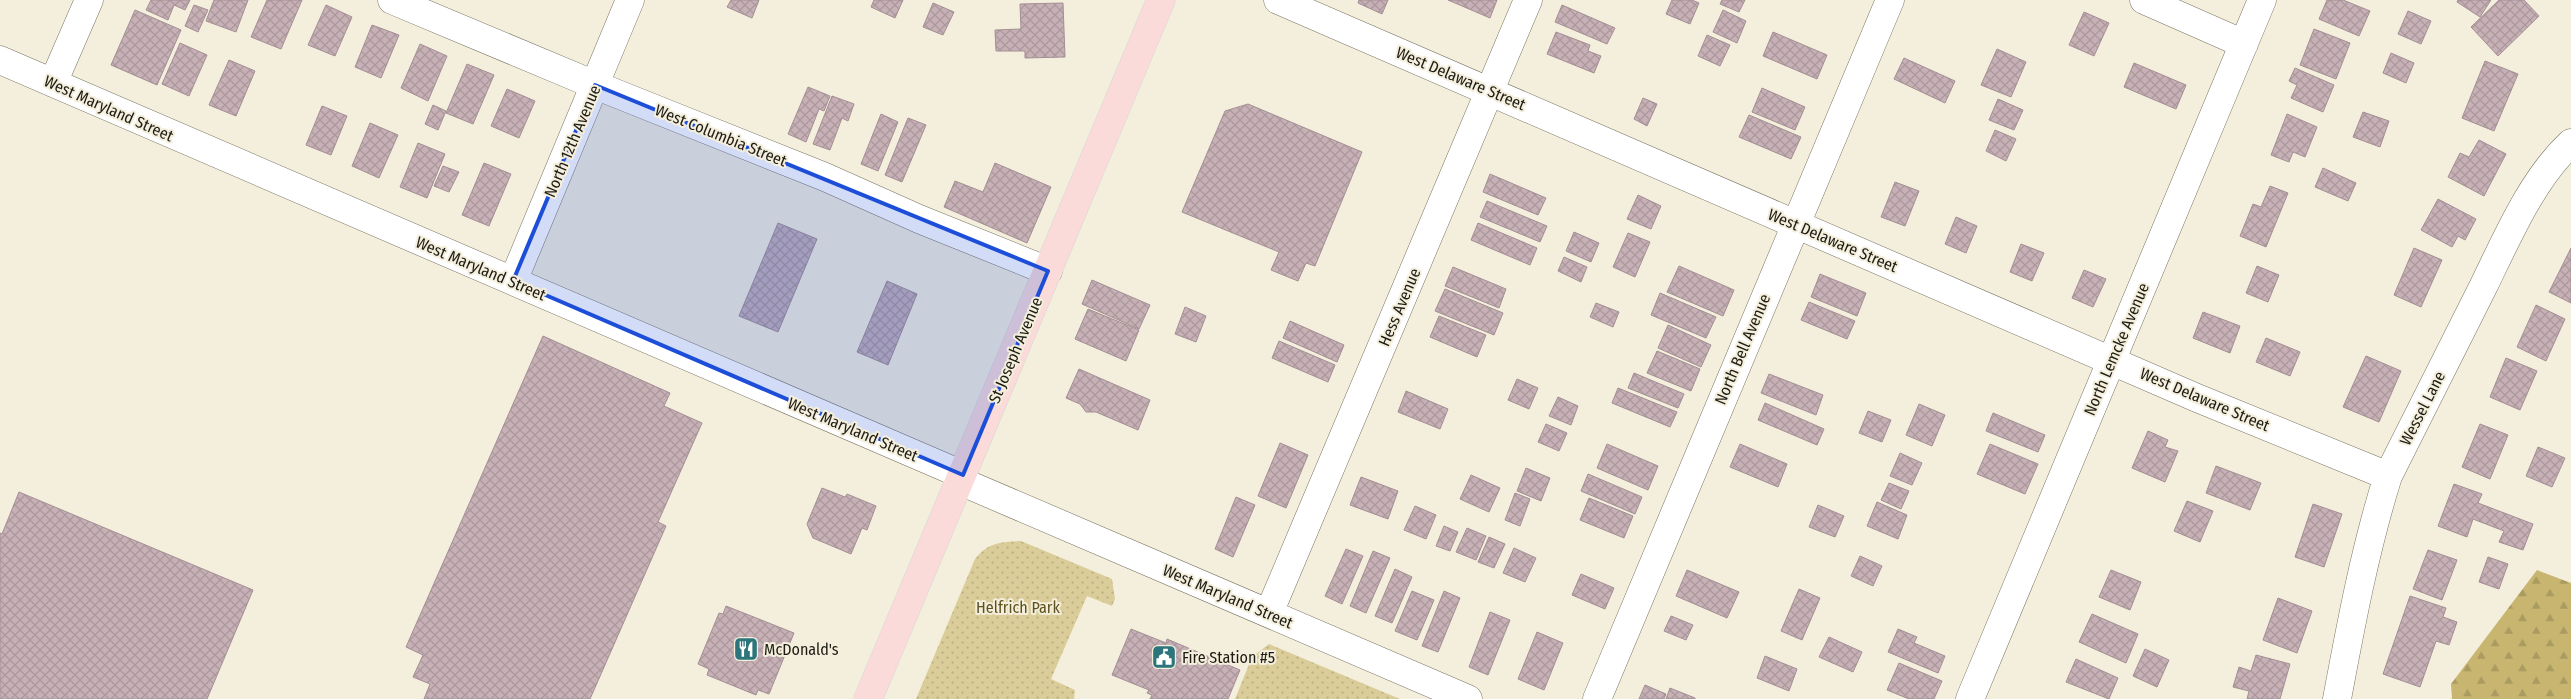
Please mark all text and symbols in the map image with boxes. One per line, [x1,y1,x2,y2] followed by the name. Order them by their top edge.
[1393,43,1529,115] street label: West Delaware Street
[41,71,177,146] street label: West Maryland Street
[540,82,605,200] street label: North 12th Avenue
[652,100,790,171] street label: West Columbia Street
[1765,205,1901,277] street label: West Delaware Street
[413,232,549,305] street label: West Maryland Street
[1375,265,1424,349] street label: Hess Avenue
[2080,280,2153,418] street label: North Lemcke Avenue
[1711,291,1774,407] street label: North Bell Avenue
[985,294,1046,406] street label: St Joseph Avenue
[2137,364,2273,436] street label: West Delaware Street
[2396,368,2449,448] street label: Wessel Lane
[785,393,921,466] street label: West Maryland Street
[1160,560,1296,633] street label: West Maryland Street
[976,598,1060,617] park label: Helfrich Park
[733,636,759,662] restaurant icon: McDonald's
[764,640,839,659] place label: McDonald's
[1151,644,1177,670] public building icon: Fire Station #5
[1182,648,1275,667] place label: Fire Station #5

